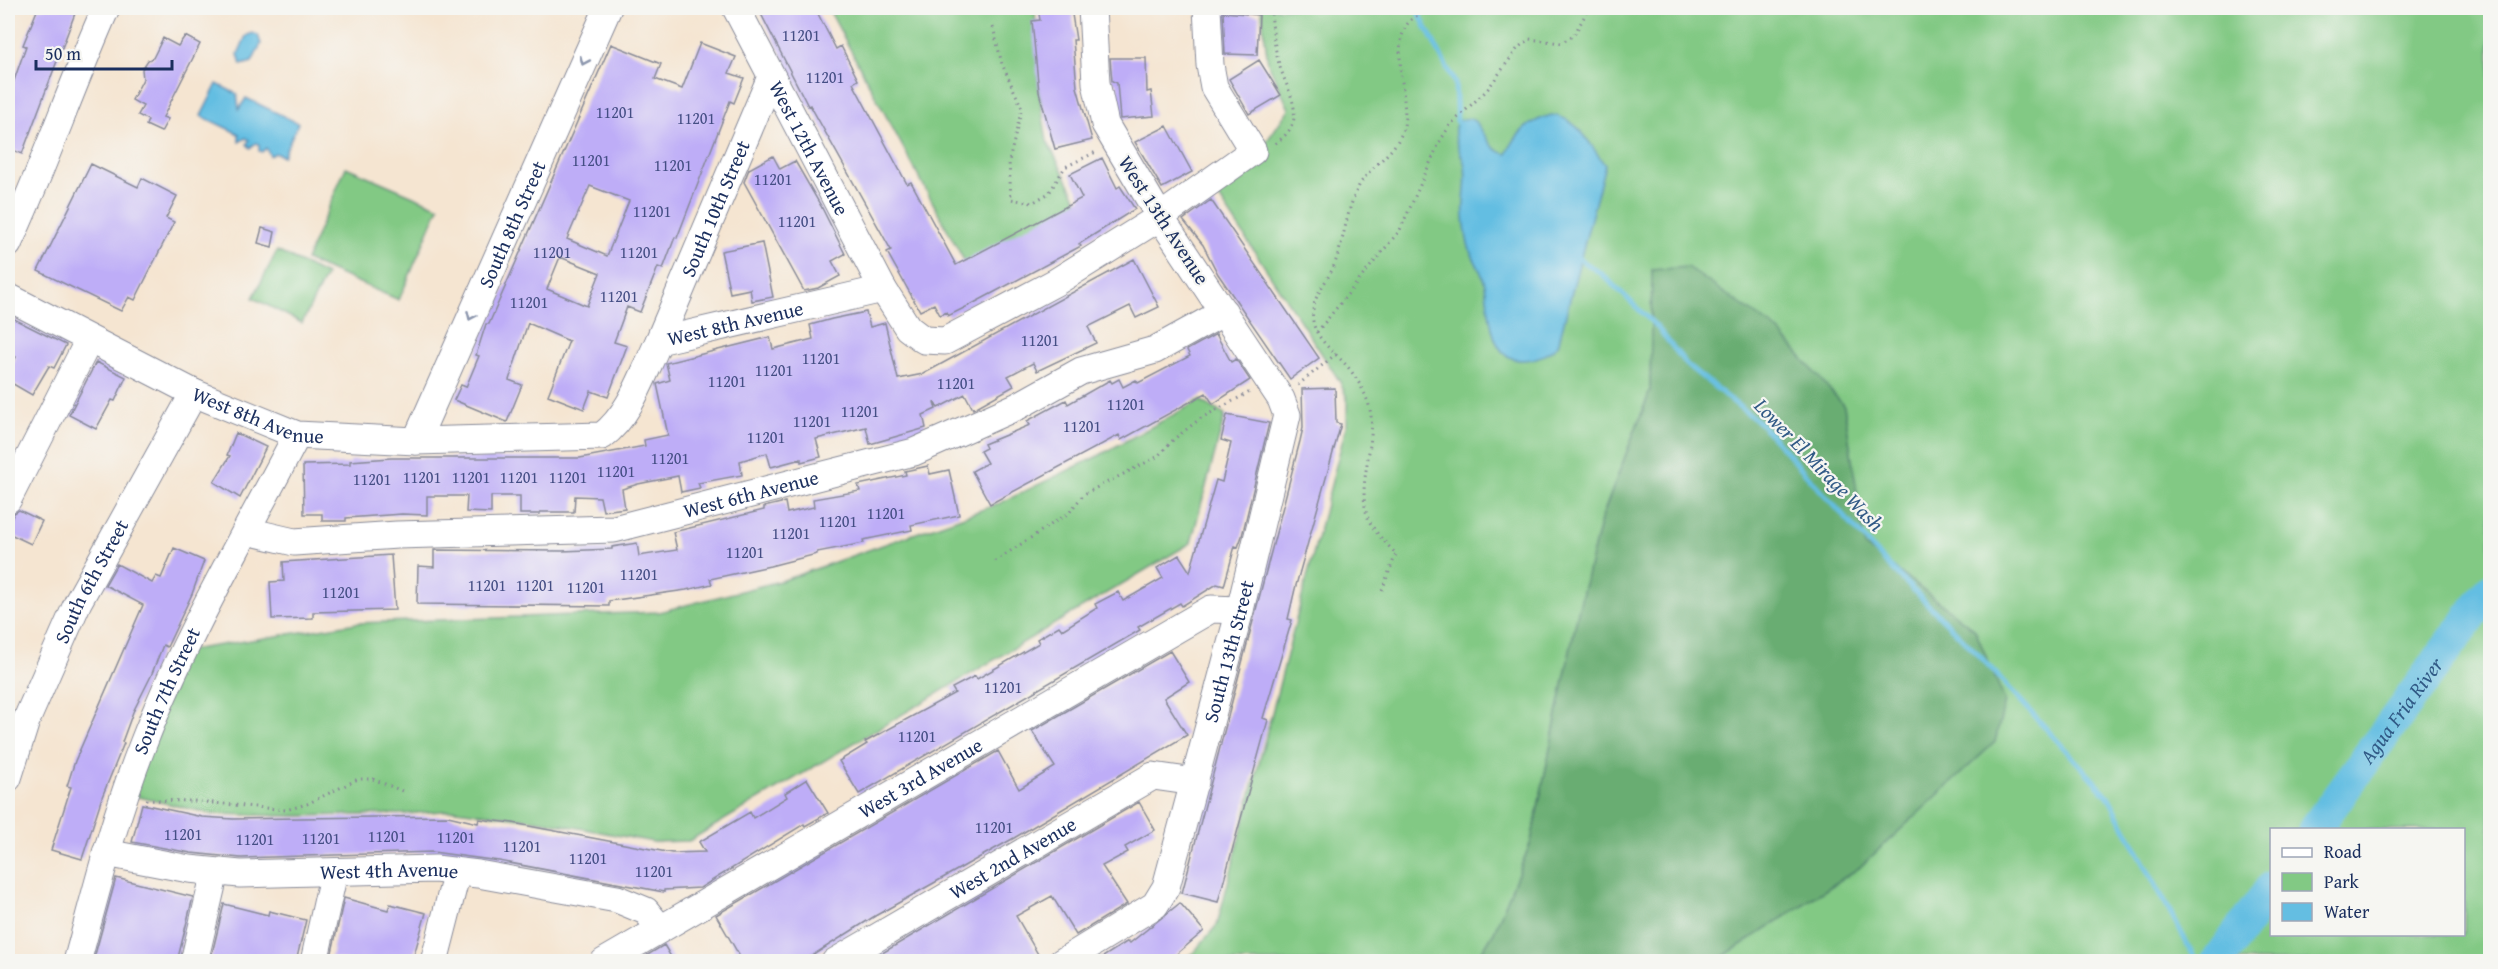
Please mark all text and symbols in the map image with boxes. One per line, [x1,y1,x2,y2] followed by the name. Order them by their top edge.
[782,23,820,47] house number: 11201
[36,33,172,71] scale bar
[45,40,81,67] text: 50 m
[580,55,592,66] one-way arrow
[806,65,844,89] house number: 11201
[762,75,857,220] street label: West 12th Avenue
[596,100,634,124] house number: 11201
[677,106,715,130] house number: 11201
[673,135,757,281] street label: South 10th Street
[572,148,610,172] house number: 11201
[1112,150,1217,290] street label: West 13th Avenue
[654,153,692,177] house number: 11201
[471,156,553,292] street label: South 8th Street
[754,167,792,191] house number: 11201
[633,199,671,223] house number: 11201
[778,209,816,233] house number: 11201
[533,240,571,264] house number: 11201
[620,240,658,264] house number: 11201
[600,284,638,308] house number: 11201
[510,290,548,314] house number: 11201
[664,293,806,353] street label: West 8th Avenue
[466,310,478,321] one-way arrow
[1021,328,1059,352] house number: 11201
[802,346,840,370] house number: 11201
[755,358,793,382] house number: 11201
[708,369,746,393] house number: 11201
[937,371,975,395] house number: 11201
[188,379,325,450] street label: West 8th Avenue
[1747,390,1892,539] water label: Lower El Mirage Wash
[1107,392,1145,416] house number: 11201
[841,399,879,423] house number: 11201
[793,409,831,433] house number: 11201
[1063,414,1101,438] house number: 11201
[747,425,785,449] house number: 11201
[651,446,689,470] house number: 11201
[597,459,635,483] house number: 11201
[680,462,822,525] street label: West 6th Avenue
[403,465,441,489] house number: 11201
[452,465,490,489] house number: 11201
[500,465,538,489] house number: 11201
[549,465,587,489] house number: 11201
[353,467,391,491] house number: 11201
[867,501,905,525] house number: 11201
[819,509,857,533] house number: 11201
[47,514,135,648] street label: South 6th Street
[772,521,810,545] house number: 11201
[726,540,764,564] house number: 11201
[620,562,658,586] house number: 11201
[468,573,506,597] house number: 11201
[516,573,554,597] house number: 11201
[567,575,605,599] house number: 11201
[1196,577,1261,726] street label: South 13th Street
[322,580,360,604] house number: 11201
[125,622,207,759] street label: South 7th Street
[2351,650,2451,771] water label: Agua Fria River
[984,675,1022,699] house number: 11201
[898,724,936,748] house number: 11201
[853,730,988,825] street label: West 3rd Avenue
[944,809,1081,906] street label: West 2nd Avenue
[975,815,1013,839] house number: 11201
[164,822,202,846] house number: 11201
[368,824,406,848] house number: 11201
[437,825,475,849] house number: 11201
[302,826,340,850] house number: 11201
[236,827,274,851] house number: 11201
[2270,828,2465,936] legend
[503,834,541,858] house number: 11201
[2324,838,2362,865] text: Road
[569,846,607,870] house number: 11201
[319,854,460,886] street label: West 4th Avenue
[635,859,673,883] house number: 11201
[2324,868,2360,895] text: Park
[2324,898,2370,925] text: Water

